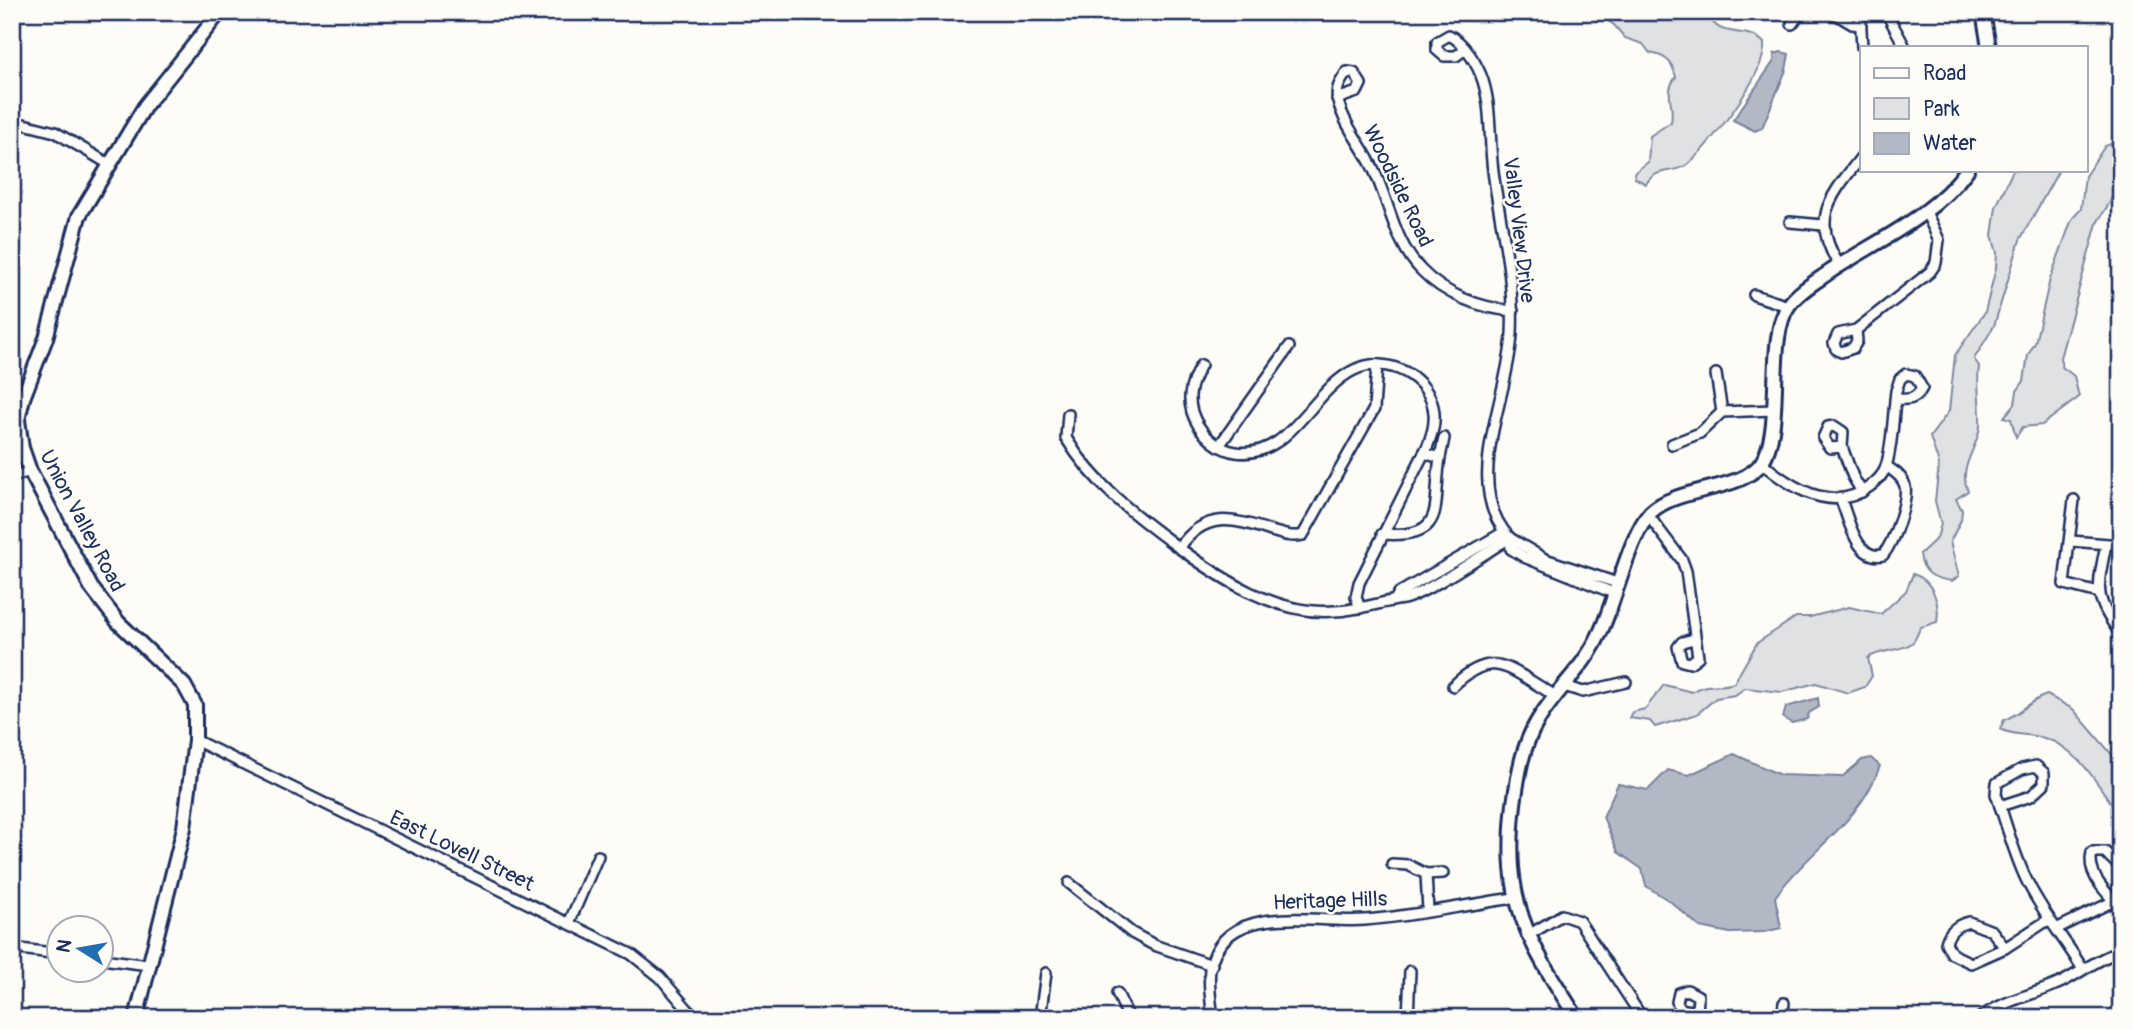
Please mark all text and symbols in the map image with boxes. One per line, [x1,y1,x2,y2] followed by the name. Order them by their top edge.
[1860,46,2088,172] legend
[1923,60,1967,87] text: Road
[1923,96,1960,123] text: Park
[1357,120,1439,252] street label: Woodside Road
[1923,130,1977,157] text: Water
[1497,156,1541,305] street label: Valley View Drive
[33,445,131,597] street label: Union Valley Road
[385,804,539,898] street label: East Lovell Street
[1272,885,1388,916] street label: Heritage Hills
[46,914,116,984] north arrow
[51,937,77,955] text: N

